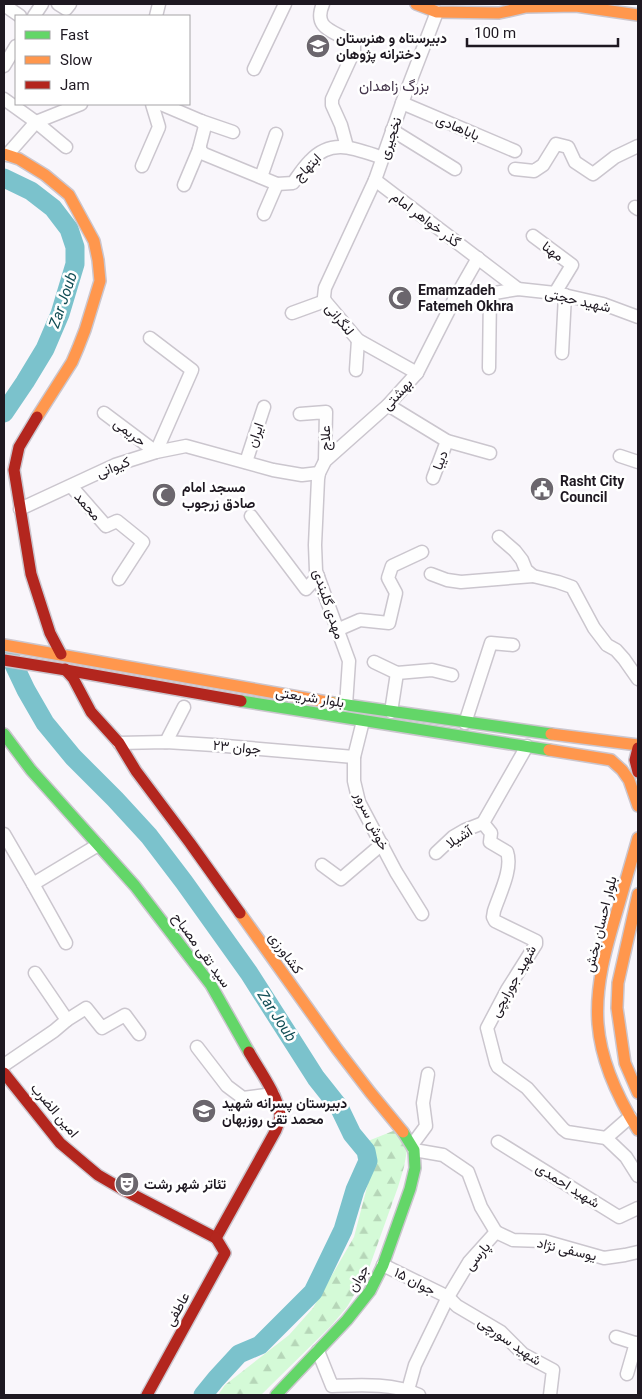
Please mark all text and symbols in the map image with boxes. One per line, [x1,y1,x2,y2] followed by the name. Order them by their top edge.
[15,15,190,105] legend
[467,15,618,47] scale bar
[474,24,516,42] text: 100 m
[60,26,89,44] text: Fast
[336,30,447,64] place label: دبیرستاه و هنرستان دخترانه پژوهان
[305,33,331,59] school or university icon: دبیرستاه و هنرستان دخترانه پژوهان
[60,51,92,69] text: Slow
[60,76,90,94] text: Jam
[359,77,429,95] district label: بزرگ زاهدان
[434,111,482,144] street label: باباهادی
[375,115,406,162] street label: نخجیری
[290,150,326,186] street label: ابتهاج
[388,188,464,251] street label: گذر خواهر امام
[538,238,567,265] street label: مهنا
[45,270,81,331] water label: Zar Joub
[418,282,514,314] place label: Emamzadeh Fatemeh Okhra
[387,285,413,311] mosque icon: Emamzadeh Fatemeh Okhra
[543,285,612,316] street label: شهید حجتی
[321,300,358,339] street label: لنگرانی
[379,375,416,414] street label: بهشتی
[110,415,149,450] street label: حریمی
[243,420,268,450] street label: ایران
[317,425,336,451] street label: علاج
[429,448,452,472] street label: دیبا
[94,453,132,482] street label: کیوانی
[560,473,625,505] place label: Rasht City Council
[529,476,555,502] public building icon: Rasht City Council
[182,479,255,512] place label: مسجد امام صادق زرجوب
[151,482,177,508] mosque icon: مسجد امام صادق زرجوب
[71,488,105,524] street label: محمد
[309,567,348,641] street label: مهدی گلبندی
[274,684,345,711] street label: بلوار شریعتی
[212,737,262,758] street label: جوان ۲۳
[350,788,393,853] street label: خوش سرور
[443,822,476,851] street label: آشیلا
[580,874,621,974] street label: بلوار احسان بخش
[167,909,235,992] street label: سید تقی مصباح
[265,929,306,977] street label: کشاورزی
[487,942,541,1021] street label: شهید جورابچی
[253,986,300,1045] water label: Zar Joub
[27,1080,82,1141] street label: امین الضرب
[222,1095,347,1128] place label: دبیرستان پسرانه شهید محمد تقی روزبهان
[191,1098,217,1124] school or university icon: دبیرستان پسرانه شهید محمد تقی روزبهان
[533,1159,603,1212] street label: شهید احمدی
[114,1171,140,1197] theatre icon: تئاتر شهر رشت
[144,1176,227,1193] place label: تئاتر شهر رشت
[535,1234,598,1265] street label: یوسفی نژاد
[461,1239,495,1275] street label: پارسی
[344,1262,373,1295] street label: جوان
[391,1264,438,1299] street label: جوان ۱۵
[161,1289,194,1329] street label: عاطفی
[474,1313,545,1370] street label: شهید سورچی

